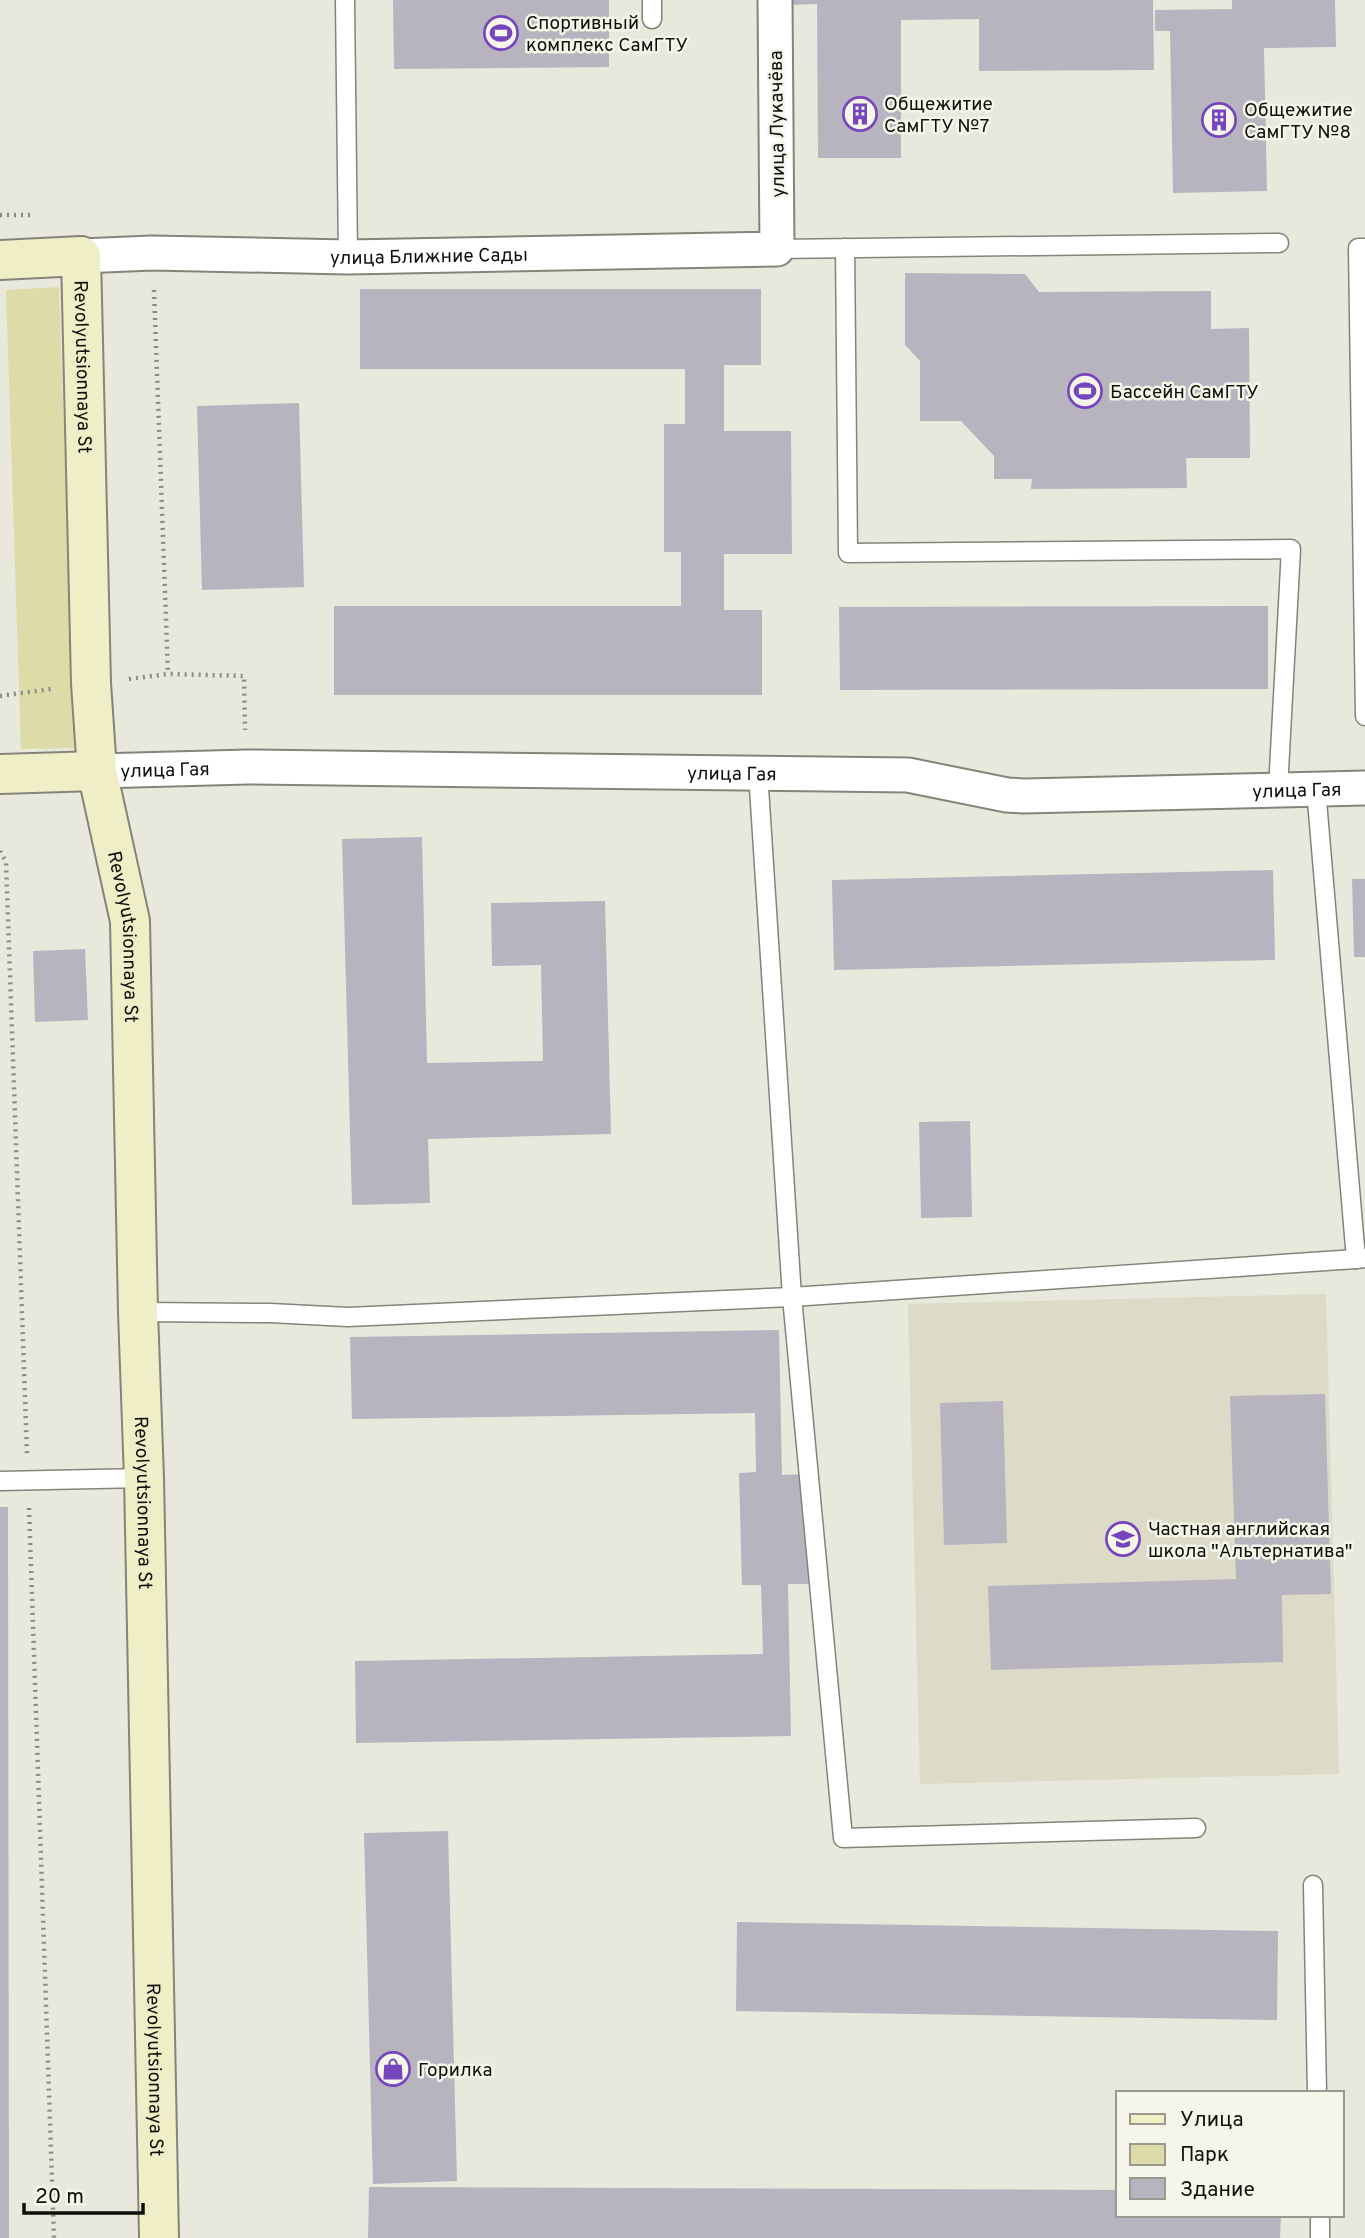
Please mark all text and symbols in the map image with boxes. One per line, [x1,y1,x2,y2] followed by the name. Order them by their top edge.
[526,12,688,58] place label: Спортивный комплекс СамГТУ
[482,14,520,52] sports icon: Спортивный комплекс СамГТУ
[765,50,791,198] street label: улица Лукачёва
[884,93,993,139] place label: Общежитие СамГТУ №7
[841,95,879,133] building icon: Общежитие СамГТУ №7
[1244,99,1353,145] place label: Общежитие СамГТУ №8
[1200,101,1238,139] building icon: Общежитие СамГТУ №8
[330,244,528,271] street label: улица Ближние Сады
[68,280,96,454] street label: Revolyutsionnaya St
[1066,372,1104,410] sports icon: Бассейн СамГТУ
[1110,381,1259,405] place label: Бассейн СамГТУ
[120,758,210,784] street label: улица Гая
[687,762,777,787] street label: улица Гая
[1252,779,1342,805] street label: улица Гая
[101,849,142,1023] street label: Revolyutsionnaya St
[128,1416,156,1590] street label: Revolyutsionnaya St
[1148,1518,1352,1564] place label: Частная английская школа "Альтернатива"
[1104,1520,1142,1558] school or university icon: Частная английская школа "Альтернатива"
[140,1983,167,2157] street label: Revolyutsionnaya St
[374,2050,412,2088] shop icon: Горилка
[418,2059,493,2083] place label: Горилка
[1116,2091,1344,2217] legend
[1180,2107,1244,2134] text: Улица
[1180,2142,1229,2169] text: Парк
[24,2172,144,2216] scale bar
[1180,2177,1255,2204] text: Здание
[35,2184,84,2211] text: 20 m

